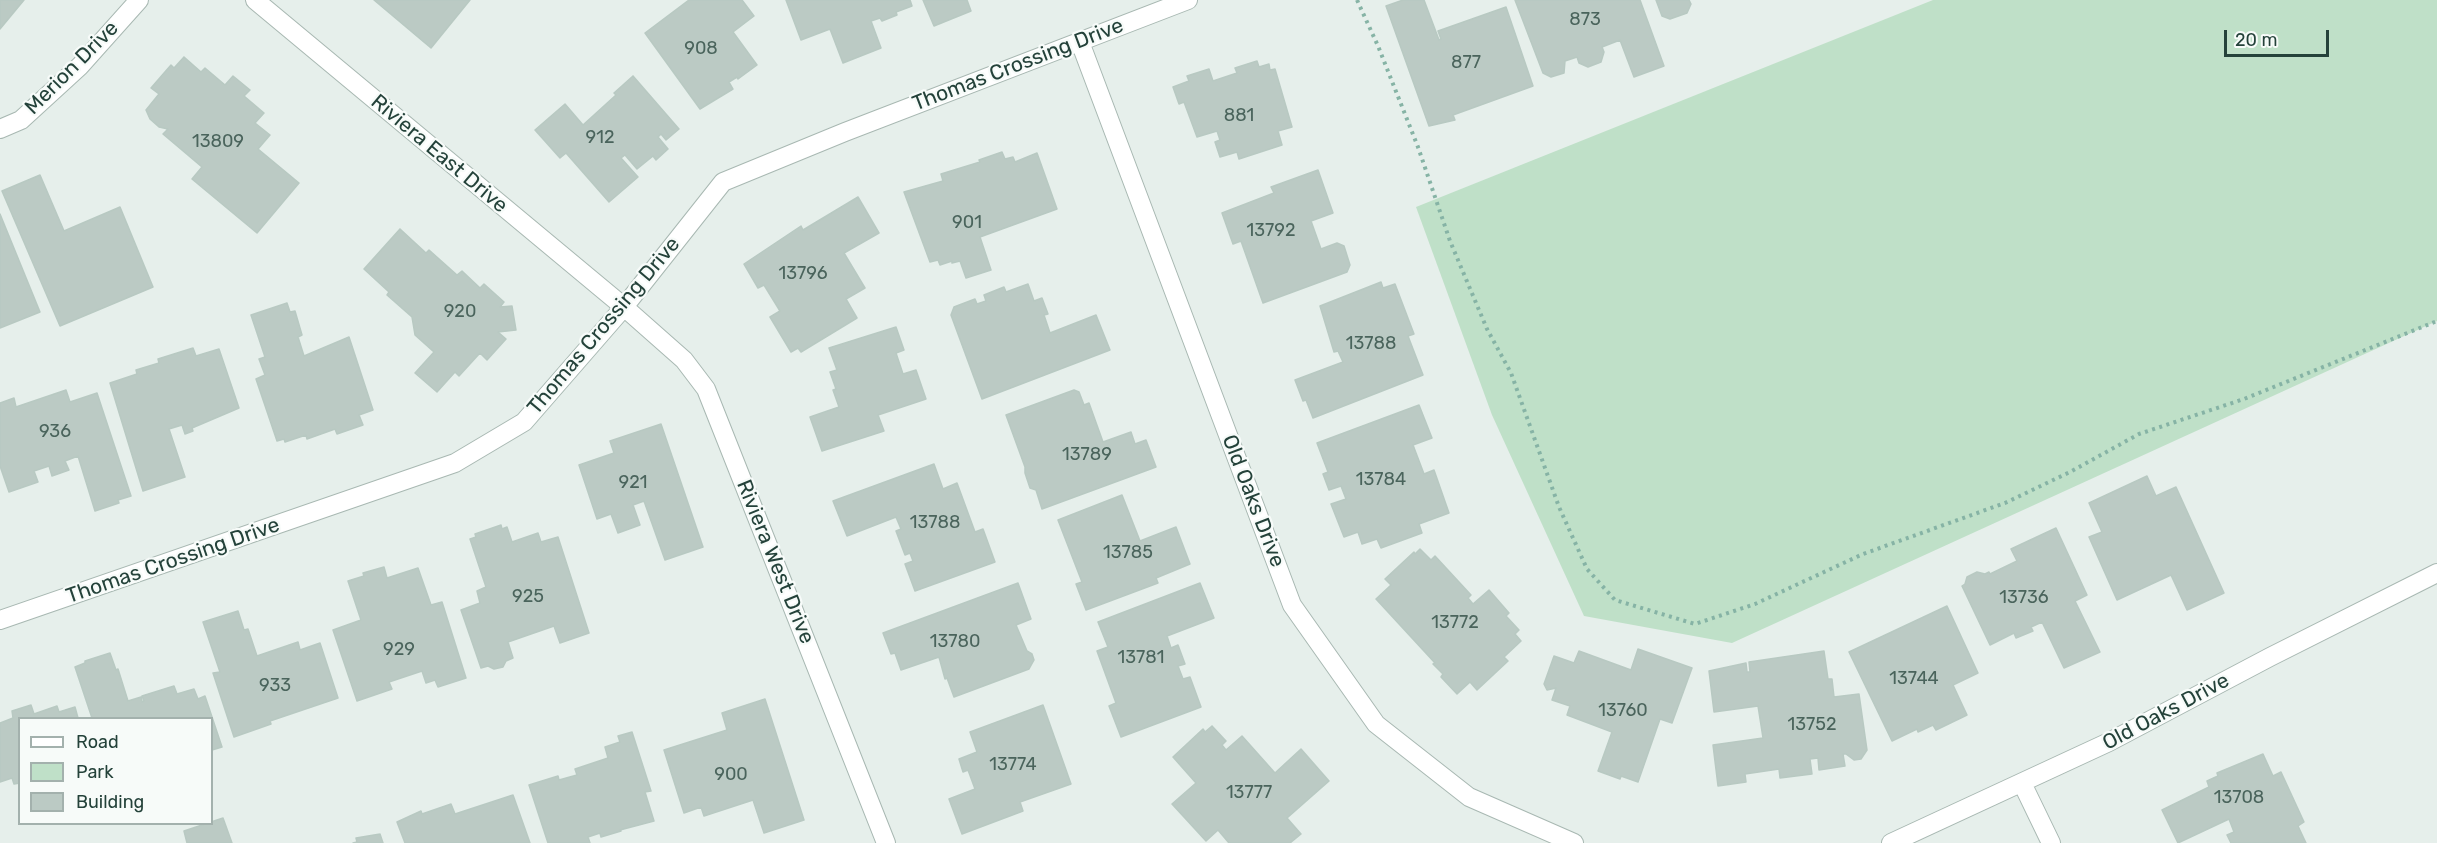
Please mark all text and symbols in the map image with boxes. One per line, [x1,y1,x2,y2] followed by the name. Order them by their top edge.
[1569,9,1601,31] house number: 873
[909,13,1127,117] street label: Thomas Crossing Drive
[20,16,124,120] street label: Merion Drive
[2227,18,2332,56] scale bar
[2235,29,2277,51] text: 20 m
[684,38,718,60] house number: 908
[1451,52,1481,74] house number: 877
[365,89,513,219] street label: Riviera East Drive
[1224,105,1254,127] house number: 881
[586,127,614,149] house number: 912
[192,131,244,153] house number: 13809
[952,212,982,234] house number: 901
[1247,220,1295,242] house number: 13792
[522,232,686,420] street label: Thomas Crossing Drive
[778,263,828,285] house number: 13796
[444,301,476,323] house number: 920
[1346,333,1396,355] house number: 13788
[39,421,71,443] house number: 936
[1216,431,1290,571] street label: Old Oaks Drive
[1062,444,1112,466] house number: 13789
[1356,469,1406,491] house number: 13784
[619,472,647,494] house number: 921
[731,476,819,648] street label: Riviera West Drive
[910,512,960,534] house number: 13788
[63,513,283,609] street label: Thomas Crossing Drive
[1103,542,1153,564] house number: 13785
[512,586,544,608] house number: 925
[1999,587,2049,609] house number: 13736
[1431,612,1479,634] house number: 13772
[930,631,980,653] house number: 13780
[383,639,415,661] house number: 929
[1118,647,1164,669] house number: 13781
[1889,668,1939,690] house number: 13744
[2098,668,2234,756] street label: Old Oaks Drive
[259,675,291,697] house number: 933
[1598,700,1648,722] house number: 13760
[1787,714,1837,736] house number: 13752
[18,717,213,825] legend
[76,731,119,753] text: Road
[989,754,1037,776] house number: 13774
[76,761,113,783] text: Park
[714,764,748,786] house number: 900
[1226,782,1272,804] house number: 13777
[2214,787,2264,809] house number: 13708
[76,791,144,813] text: Building

